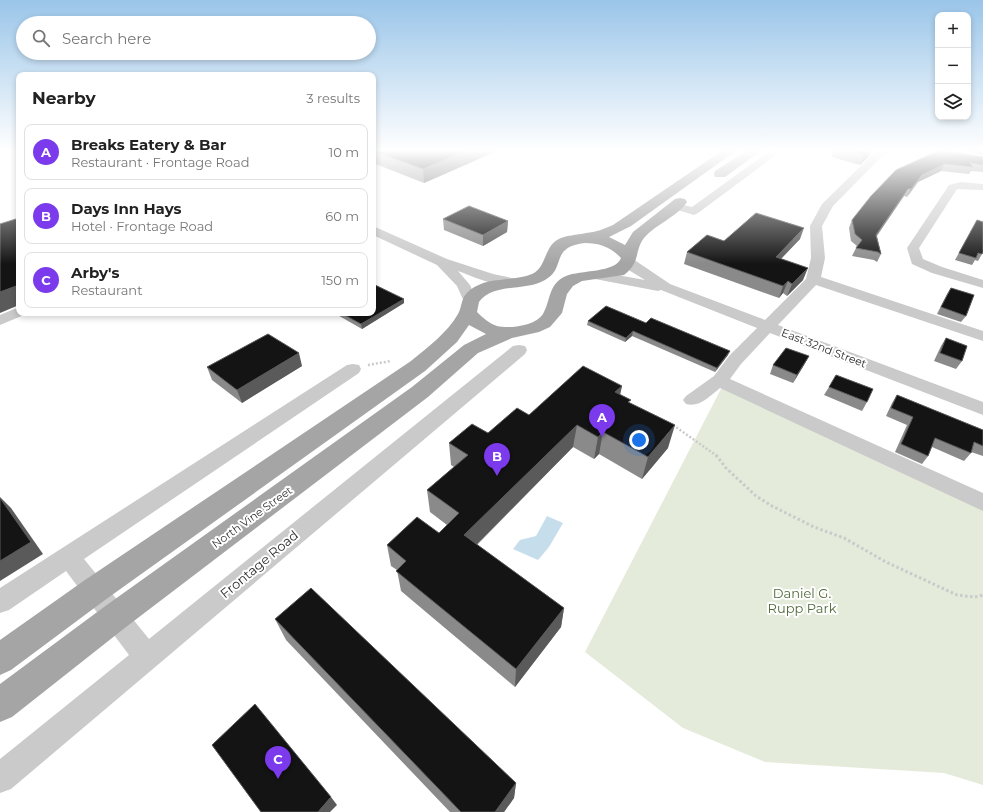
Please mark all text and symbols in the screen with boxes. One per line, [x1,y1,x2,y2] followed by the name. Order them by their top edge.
[935,12,971,120] map controls
[935,12,971,48] button: +
[16,16,376,60] search box
[30,27,52,49] icon: search
[62,29,151,48] text: Search here
[935,48,971,84] button: −
[935,84,971,120] button: layers
[32,88,96,108] text: Nearby
[306,90,360,106] text: 3 results
[71,135,226,154] text: Breaks Eatery & Bar
[41,144,51,160] text: A
[329,144,359,160] text: 10 m
[71,154,249,170] text: Restaurant · Frontage Road
[71,199,182,218] text: Days Inn Hays
[41,208,51,224] text: B
[325,208,359,224] text: 60 m
[71,218,213,234] text: Hotel · Frontage Road
[71,263,119,282] text: Arby's
[41,272,51,288] text: C
[321,272,359,288] text: 150 m
[71,282,142,298] text: Restaurant
[780,325,869,371] street label: East 32nd Street
[589,404,615,437] pin: A
[629,430,649,450] your location
[484,443,510,476] pin: B
[209,483,295,551] street label: North Vine Street
[217,527,301,601] street label: Frontage Road
[768,585,837,616] park label: Daniel G. Rupp Park
[265,746,291,779] pin: C

